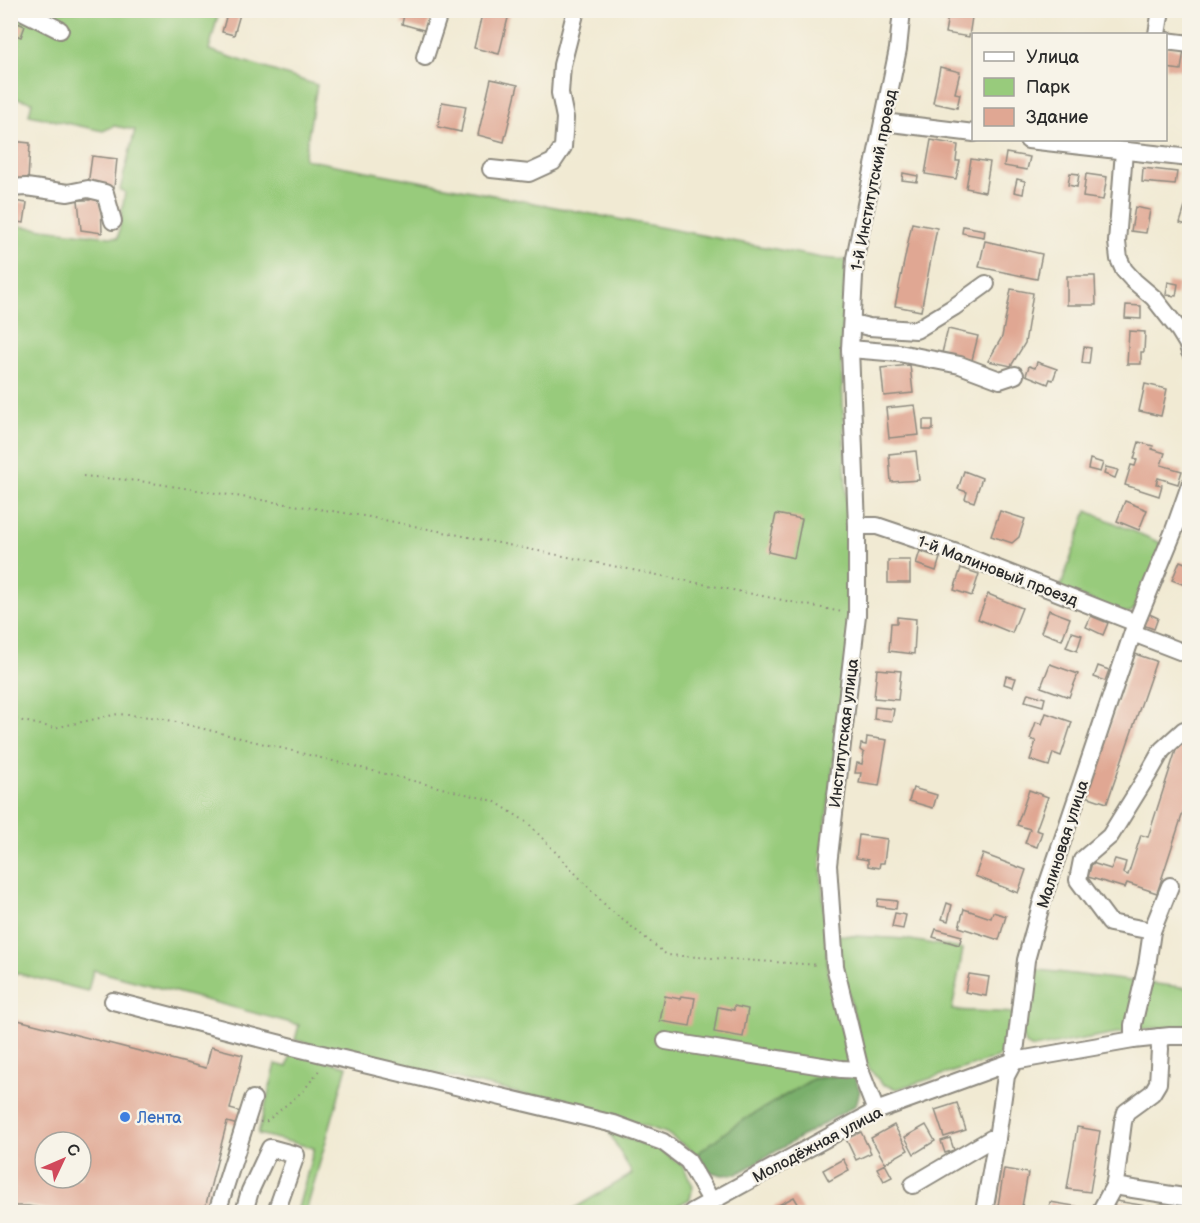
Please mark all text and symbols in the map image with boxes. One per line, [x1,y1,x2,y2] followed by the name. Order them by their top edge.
[972,33,1167,141] legend
[1026,47,1080,68] text: Улица
[1026,77,1070,98] text: Парк
[848,88,901,273] street label: 1-й Институтский проезд
[1026,107,1088,128] text: Здание
[915,532,1080,611] street label: 1-й Малиновый проезд
[826,657,863,809] street label: Институтская улица
[1034,778,1093,911] street label: Малиновая улица
[750,1103,886,1188] street label: Молодёжная улица
[136,1109,182,1128] place label: Лента
[118,1110,132,1124] marker: Лента
[33,1130,93,1190] north arrow
[62,1140,83,1161] text: С

